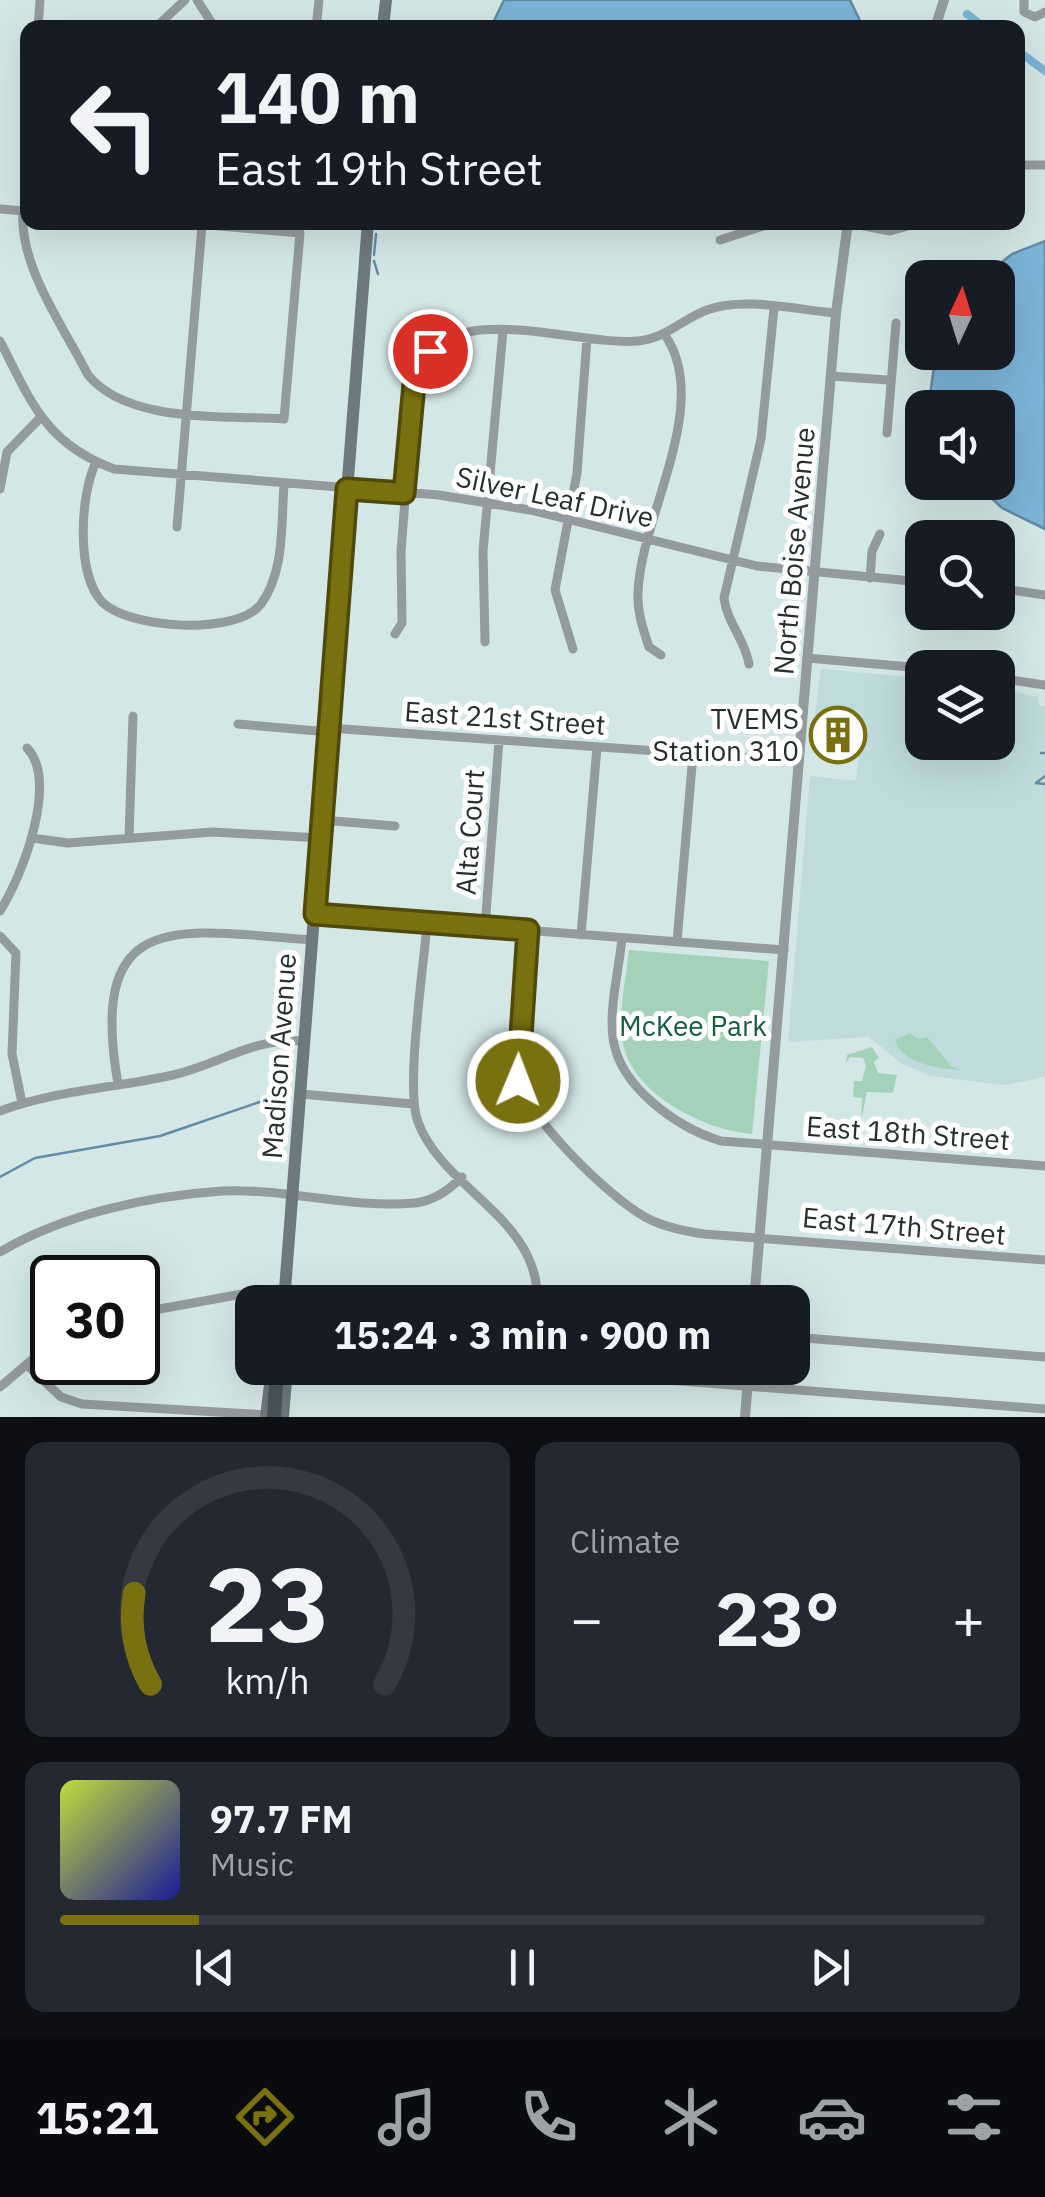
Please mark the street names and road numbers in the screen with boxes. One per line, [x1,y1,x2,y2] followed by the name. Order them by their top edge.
[764,426,823,676] street label: North Boise Avenue
[453,458,657,536] street label: Silver Leaf Drive
[403,692,607,743] street label: East 21st Street
[447,768,492,896] street label: Alta Court
[253,952,304,1160] street label: Madison Avenue
[805,1107,1011,1158] street label: East 18th Street
[801,1198,1007,1253] street label: East 17th Street

